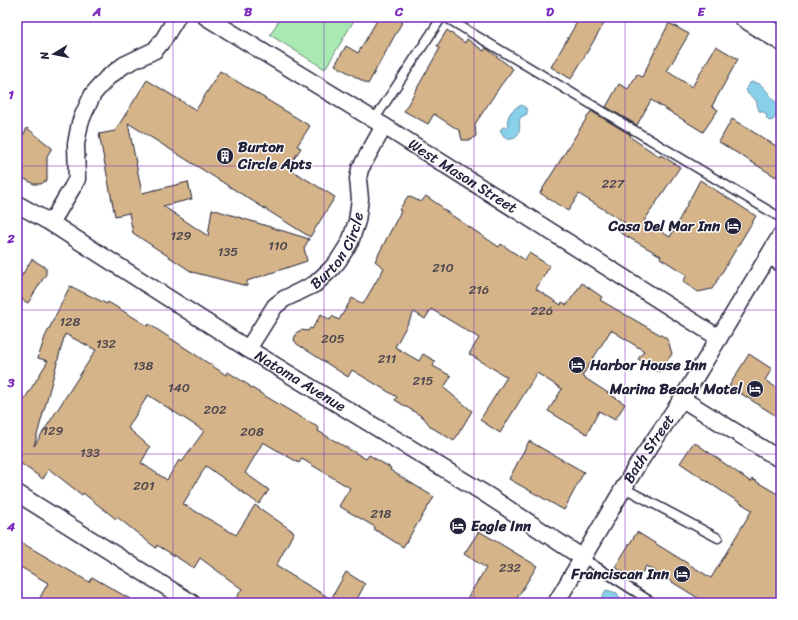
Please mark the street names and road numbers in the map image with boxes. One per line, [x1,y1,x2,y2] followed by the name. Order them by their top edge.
[403,131,523,221] street label: West Mason Street
[304,210,371,296] street label: Burton Circle
[249,343,351,419] street label: Natoma Avenue
[616,408,682,488] street label: Bath Street

